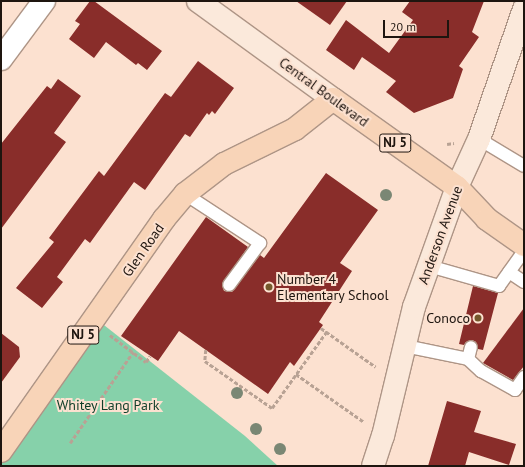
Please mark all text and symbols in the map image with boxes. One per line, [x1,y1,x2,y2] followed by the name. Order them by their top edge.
[385,12,451,38] scale bar
[390,19,416,34] text: 20 m
[276,54,372,130] street label: Central Boulevard
[379,132,411,154] road number: NJ 5
[414,183,466,287] street label: Anderson Avenue
[119,220,167,280] street label: Glen Road
[277,271,389,304] place label: Number 4 Elementary School
[264,282,274,292] marker: Number 4 Elementary School
[426,310,470,326] place label: Conoco
[473,313,483,323] marker: Conoco
[67,324,99,346] road number: NJ 5
[56,397,160,413] park label: Whitey Lang Park

